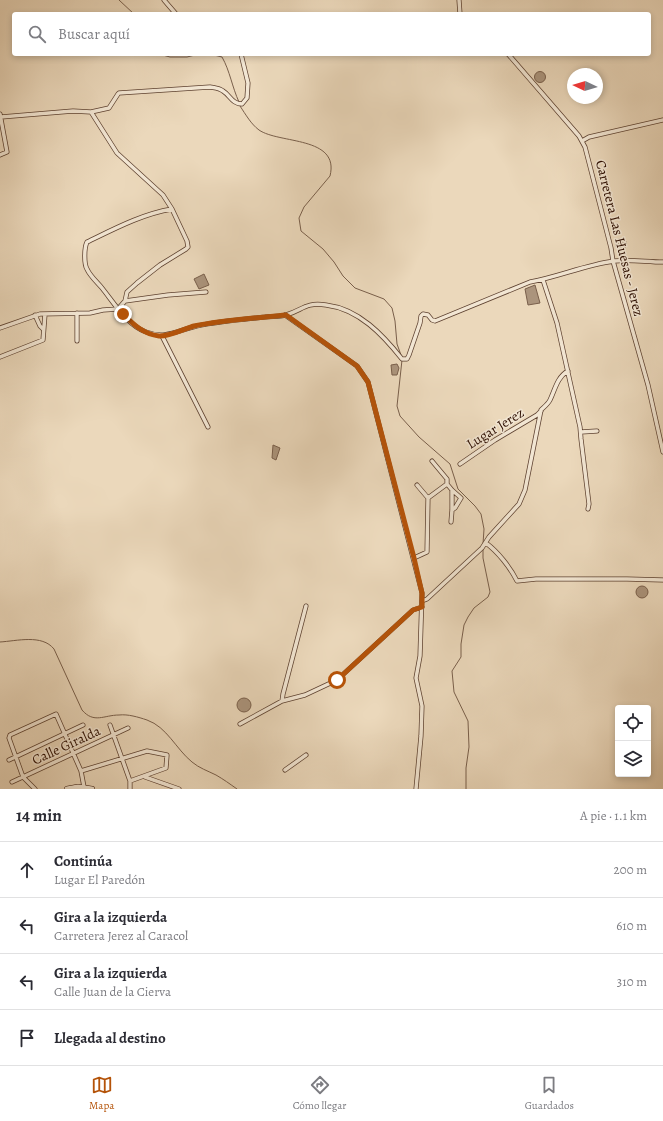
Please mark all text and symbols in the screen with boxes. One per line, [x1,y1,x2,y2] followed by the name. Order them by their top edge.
[12,12,651,56] search box
[26,23,48,45] icon: search
[58,24,130,44] text: Buscar aquí
[567,68,603,104] north arrow
[591,158,648,318] street label: Carretera Las Huesas - Jerez
[114,305,132,323] route end
[463,403,528,454] street label: Lugar Jerez
[328,671,346,689] route start
[615,705,651,777] map controls
[615,705,651,741] button: locate
[29,721,104,770] street label: Calle Giralda
[615,741,651,777] button: layers
[16,804,62,827] text: 14 min
[580,807,647,824] text: A pie · 1.1 km
[54,851,112,871] text: Continúa
[16,859,38,881] icon: ahead
[614,861,647,878] text: 200 m
[54,871,145,888] text: Lugar El Paredón
[54,907,167,927] text: Gira a la izquierda
[16,915,38,937] icon: left
[616,917,647,934] text: 610 m
[54,927,188,944] text: Carretera Jerez al Caracol
[54,963,167,983] text: Gira a la izquierda
[16,971,38,993] icon: left
[617,973,647,990] text: 310 m
[54,983,171,1000] text: Calle Juan de la Cierva
[16,1027,38,1049] icon: arrive
[54,1028,166,1048] text: Llegada al destino
[89,1074,114,1113] tab: Mapa
[293,1074,346,1113] tab: Cómo llegar
[525,1074,574,1113] tab: Guardados

